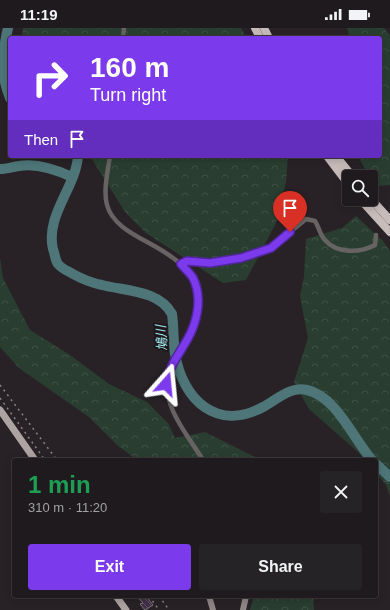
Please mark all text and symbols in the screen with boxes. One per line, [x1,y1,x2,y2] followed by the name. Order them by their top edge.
[20,6,58,23] text: 11:19
[24,52,76,104] icon: right
[90,52,169,83] text: 160 m
[90,85,166,105] text: Turn right
[66,128,88,150] icon: arrive
[24,131,58,148] text: Then
[342,170,378,206] map controls
[342,170,378,206] button: search
[273,191,307,232] pin
[279,197,301,219] icon: arrive
[153,322,170,351] water label: 鳩川
[145,363,187,405] position arrow
[28,471,91,498] text: 1 min
[320,471,362,513] button: close
[28,500,107,515] text: 310 m · 11:20
[28,544,191,590] button: Exit
[199,544,362,590] button: Share

